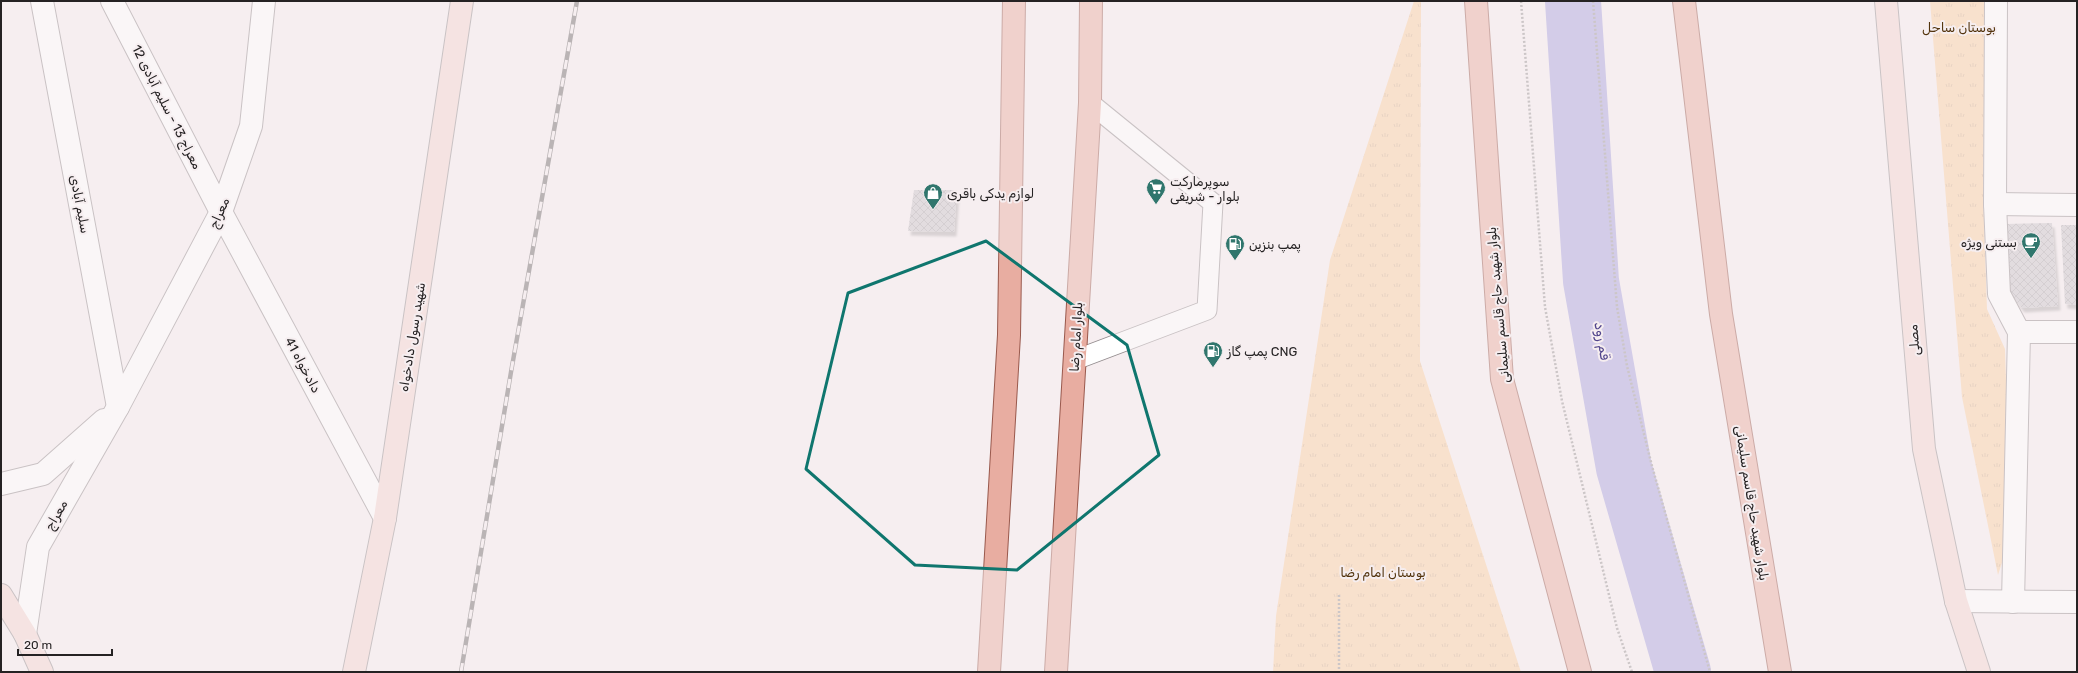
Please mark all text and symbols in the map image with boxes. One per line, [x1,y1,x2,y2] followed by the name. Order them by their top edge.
[1922,20,1996,36] park label: بوستان ساحل
[127,42,205,173] street label: معراج 13 - سلیم آبادی 12
[66,173,93,235] street label: سلیم آبادی
[1170,174,1240,205] place label: سوپرمارکت بلوار - شریفی
[1145,177,1167,205] supermarket icon: سوپرمارکت بلوار - شریفی
[922,182,944,210] shop icon: لوازم یدکی باقری
[947,186,1034,202] place label: لوازم یدکی باقری
[206,195,234,232] street label: معراج
[1484,226,1514,384] street label: بلوار شهید حاج قاسم سلیمانی
[2020,231,2042,259] cafe icon: بستنی ویژه
[1224,233,1246,261] fuel station icon: پمپ بنزین
[1961,235,2017,251] place label: بستنی ویژه
[1249,237,1301,253] place label: پمپ بنزین
[396,281,429,393] street label: شهید رسول دادخواه
[1067,302,1086,372] street label: بلوار امام رضا
[1590,321,1614,362] water label: قم رود
[1905,324,1924,356] street label: مصلی
[281,335,324,396] street label: دادخواه 41
[1202,340,1224,368] fuel station icon: پمپ گاز CNG
[1226,344,1298,360] place label: پمپ گاز CNG
[1730,424,1772,582] street label: بلوار شهید حاج قاسم سلیمانی
[41,497,72,534] street label: معراج
[1340,565,1426,581] park label: بوستان امام رضا
[18,631,112,657] scale bar
[24,638,52,652] text: 20 m

